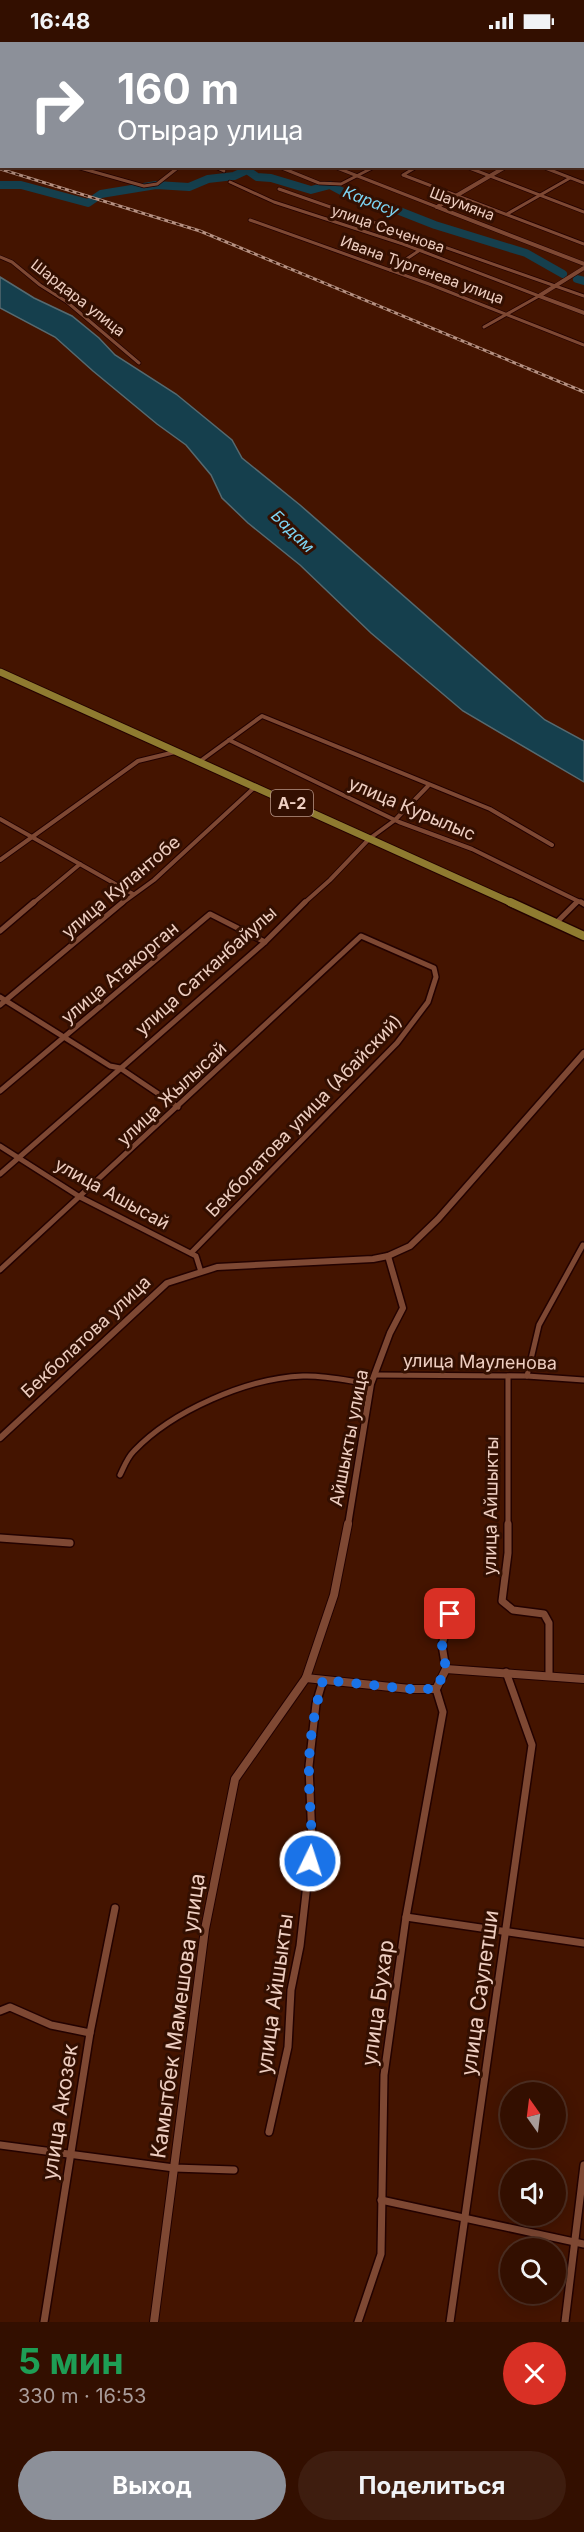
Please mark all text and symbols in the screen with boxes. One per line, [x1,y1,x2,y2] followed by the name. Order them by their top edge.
[30,8,90,34] text: 16:48
[117,63,239,114] text: 160 m
[18,66,96,144] icon: right
[117,114,303,147] text: Отырар улица
[340,181,403,221] water label: Карасу
[427,182,497,225] street label: Шаумяна
[329,200,447,257] street label: улица Сеченова
[338,231,506,308] street label: Ивана Тургенева улица
[27,255,129,340] street label: Шардара улица
[267,506,319,556] water label: Бадам
[346,772,479,845] street label: улица Курылыс
[271,790,313,816] road number: A-2
[57,831,184,942] street label: улица Кулантобе
[131,902,281,1040] street label: улица Сатканбайулы
[57,917,183,1028] street label: улица Атакорган
[201,1010,406,1221] street label: Бекболатова улица (Абайский)
[113,1038,231,1150] street label: улица Жылысай
[51,1153,173,1234] street label: улица Ашысай
[17,1271,155,1402] street label: Бекболатова улица
[403,1350,557,1373] street label: улица Мауленова
[325,1368,372,1508] street label: Айшыкты улица
[479,1436,502,1576] street label: улица Айшыкты
[424,1588,475,1639] pin
[433,1597,466,1630] icon: arrive
[278,1829,342,1893] position arrow
[145,1872,210,2160] street label: Камытбек Мамешова улица
[455,1908,504,2078] street label: улица Саулетши
[251,1912,298,2076] street label: улица Айшыкты
[356,1938,399,2068] street label: улица Бухар
[36,2041,83,2182] street label: улица Акозек
[500,2082,566,2148] north arrow
[500,2082,566,2304] map controls
[500,2160,566,2226] button: sound
[500,2238,566,2304] button: search
[18,2339,124,2383] text: 5 мин
[503,2342,566,2405] button: close
[18,2384,146,2408] text: 330 m · 16:53
[18,2451,286,2520] button: Выход
[298,2451,566,2520] button: Поделиться

